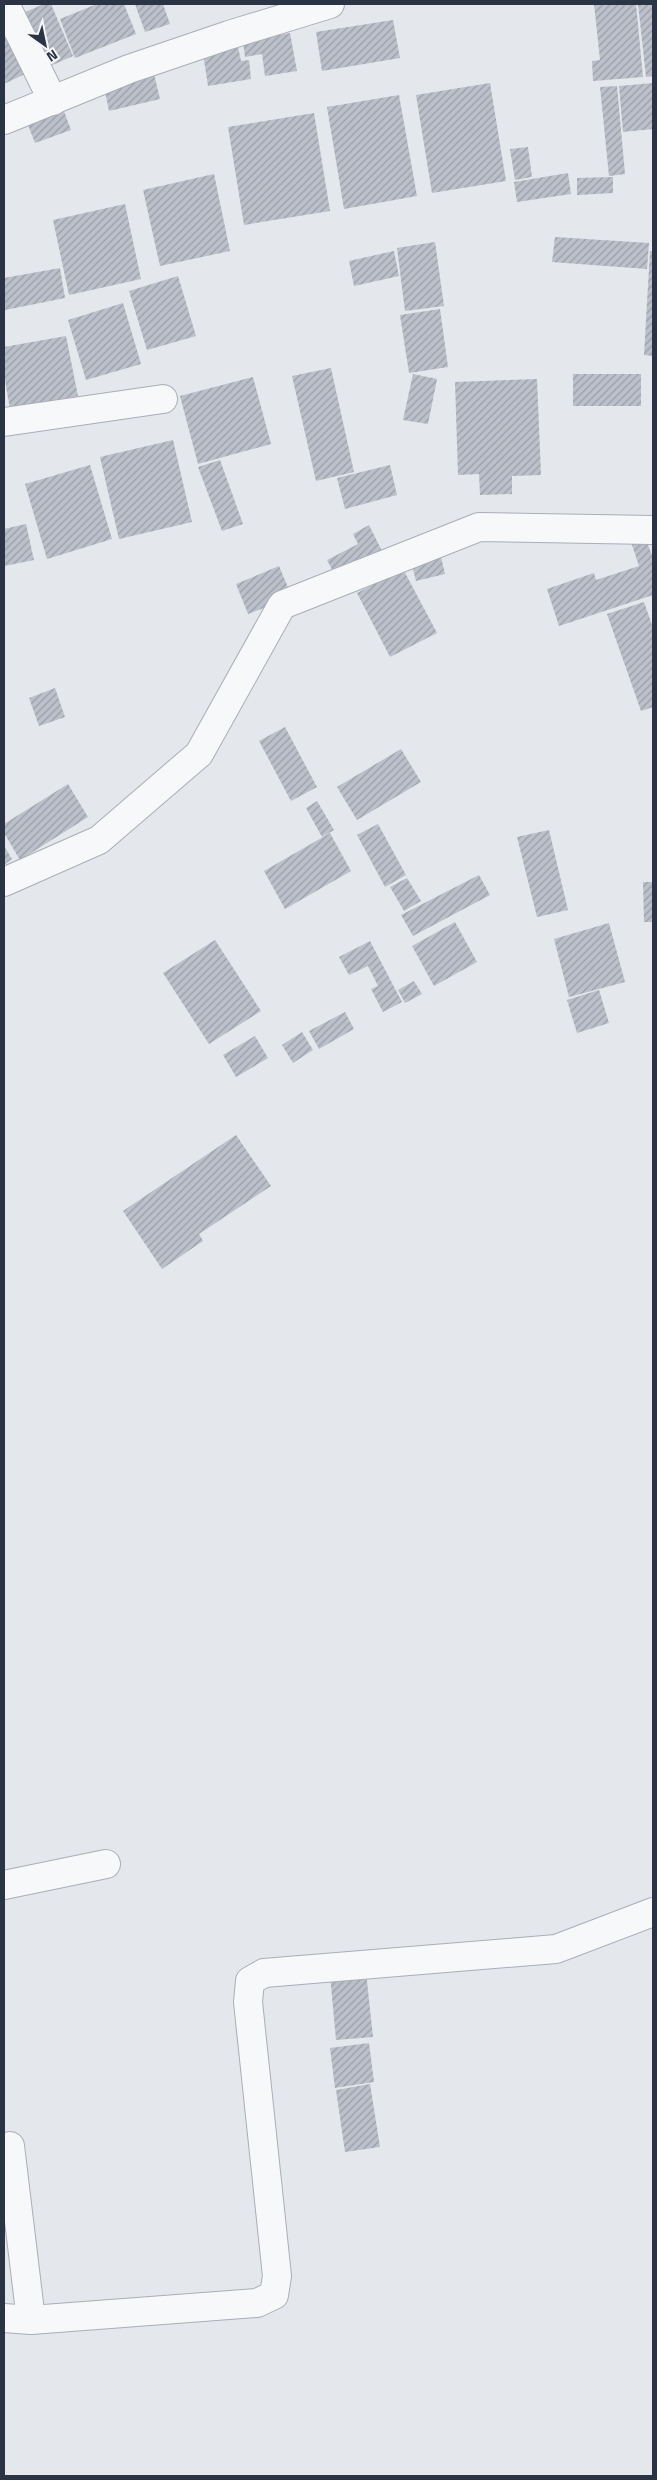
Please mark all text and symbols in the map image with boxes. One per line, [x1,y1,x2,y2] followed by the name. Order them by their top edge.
[20,20,70,70] north arrow
[43,45,62,68] text: N

